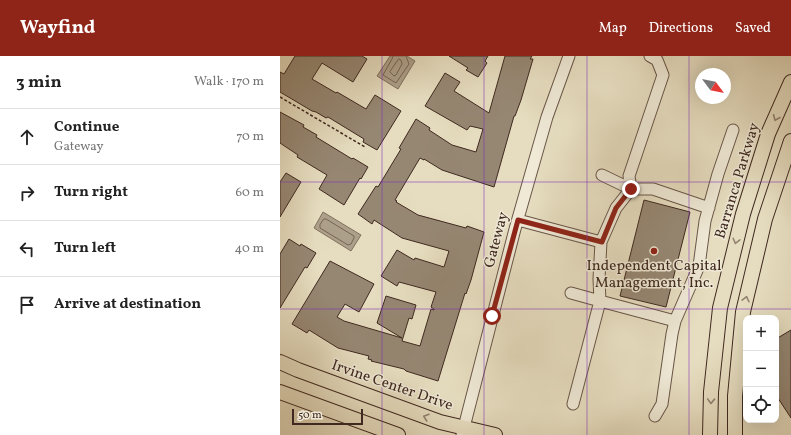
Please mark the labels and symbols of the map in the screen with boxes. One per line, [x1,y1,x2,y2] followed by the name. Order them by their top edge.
[695,68,731,104] north arrow
[772,114,780,121] one-way arrow
[710,120,766,242] street label: Barranca Parkway
[622,180,640,198] route end
[479,210,515,270] street label: Gateway
[732,237,741,244] one-way arrow
[649,246,659,256] marker: Independent Capital Management, Inc.
[587,256,721,294] place label: Independent Capital Management, Inc.
[742,296,750,302] one-way arrow
[483,307,501,325] route start
[328,355,456,417] street label: Irvine Center Drive
[707,398,715,404] one-way arrow
[292,407,363,426] scale bar
[423,413,430,422] one-way arrow

